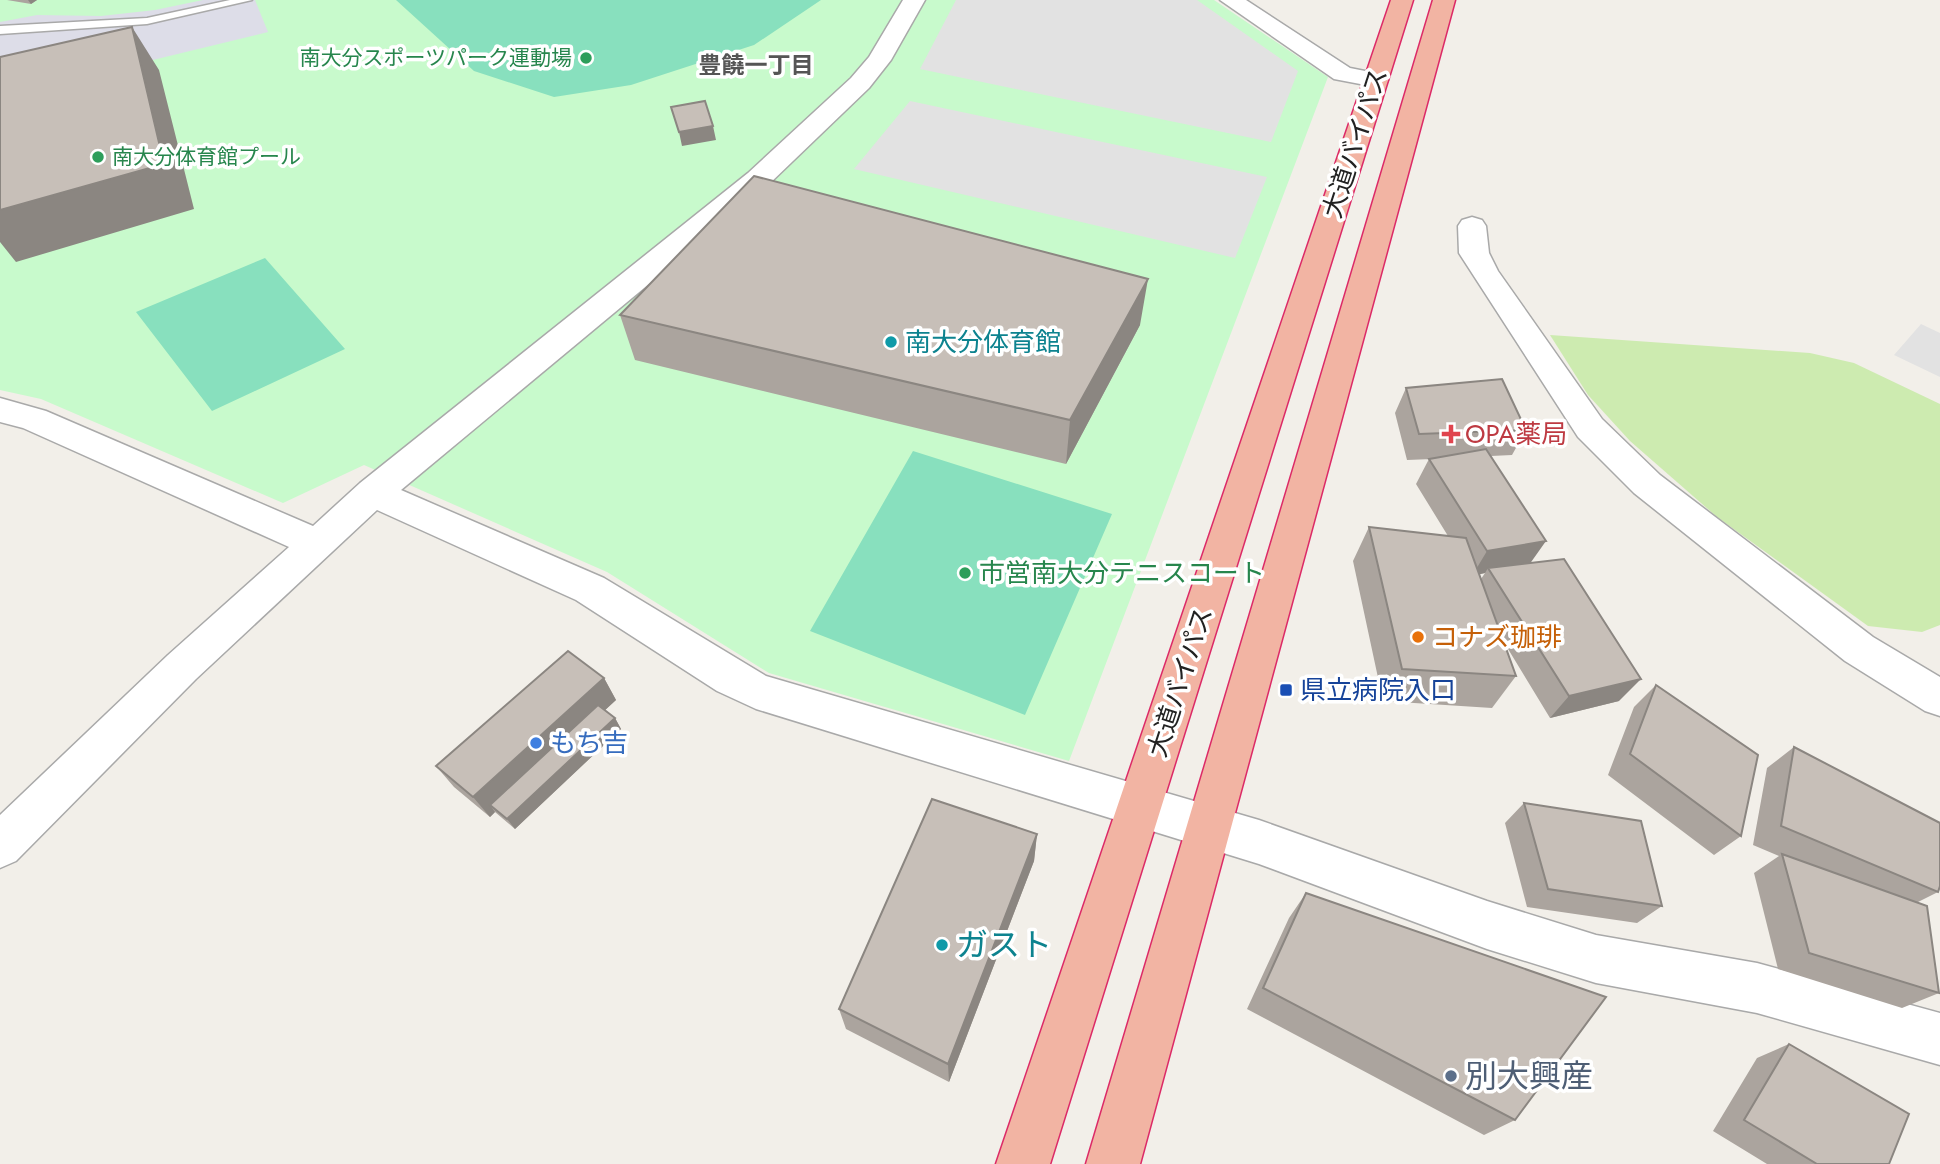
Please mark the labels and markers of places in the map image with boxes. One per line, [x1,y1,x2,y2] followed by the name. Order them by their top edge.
[299,43,572,73] place label: 南大分スポーツパーク運動場
[578,50,594,66] marker: 南大分スポーツパーク運動場
[112,142,301,172] place label: 南大分体育館プール
[90,149,106,165] marker: 南大分体育館プール
[905,323,1061,361] place label: 南大分体育館
[883,334,899,350] marker: 南大分体育館
[1465,415,1567,453] place label: OPA薬局
[1443,426,1459,442] marker: OPA薬局
[979,554,1265,592] place label: 市営南大分テニスコート
[957,565,973,581] marker: 市営南大分テニスコート
[1432,618,1562,656] place label: コナズ珈琲
[1410,629,1426,645] marker: コナズ珈琲
[1300,671,1456,709] place label: 県立病院入口
[1278,682,1294,698] marker: 県立病院入口
[550,724,628,762] place label: もち吉
[528,735,544,751] marker: もち吉
[956,922,1052,968] place label: ガスト
[934,937,950,953] marker: ガスト
[1465,1053,1593,1099] place label: 別大興産
[1443,1068,1459,1084] marker: 別大興産

